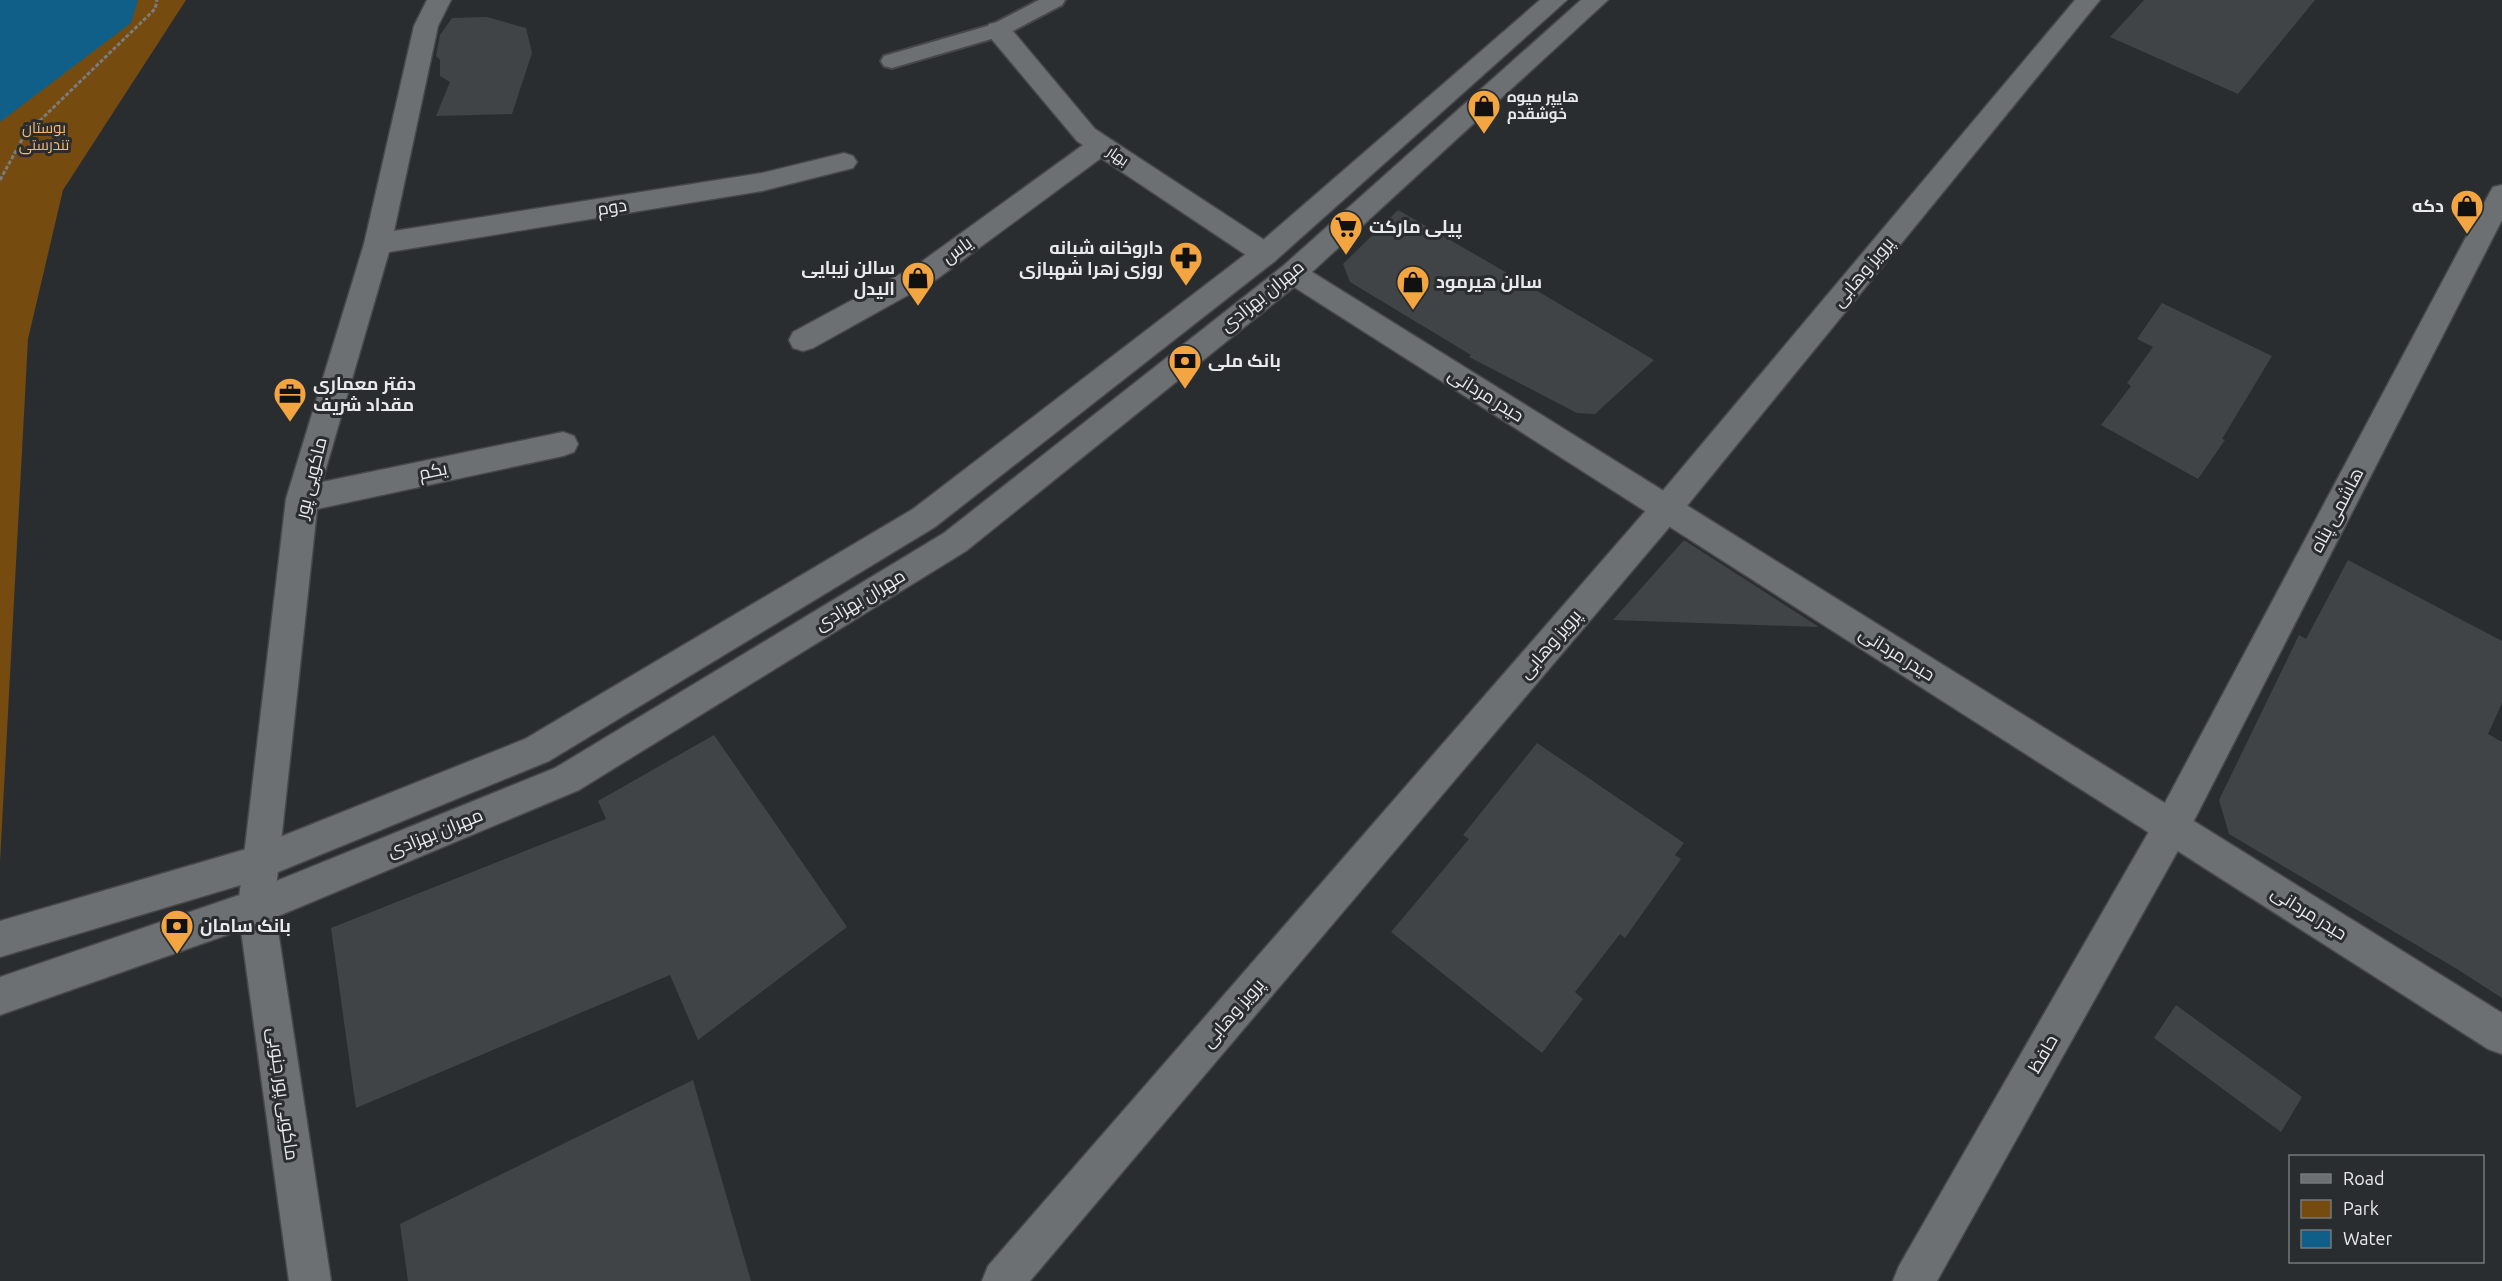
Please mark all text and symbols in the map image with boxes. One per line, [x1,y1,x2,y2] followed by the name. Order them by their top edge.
[1466,88,1502,135] shop icon: هایپر میوه خوشقدم
[1507,88,1579,124] place label: هایپر میوه خوشقدم
[19,119,69,155] park label: بوستان تندرستی
[1102,142,1132,171] street label: بهار
[2449,188,2485,235] shop icon: دکه
[596,194,629,221] street label: دوم
[2412,195,2444,215] place label: دکه
[1328,209,1364,256] supermarket icon: پیلی مارکت
[1369,216,1462,239] place label: پیلی مارکت
[938,232,977,268] street label: یاس
[1827,232,1899,312] street label: پرویز وهابی
[1019,237,1163,280] place label: داروخانه شبانه روزی زهرا شهبازی
[1168,240,1204,287] pharmacy icon: داروخانه شبانه روزی زهرا شهبازی
[1216,255,1308,337] street label: مهران بهزادی
[801,257,895,300] place label: سالن زیبایی الیدل
[900,260,936,307] shop icon: سالن زیبایی الیدل
[1395,264,1431,311] shop icon: سالن هیرمود
[1436,271,1542,293] place label: سالن هیرمود
[1167,343,1203,390] bank icon: بانک ملی
[1208,350,1281,372] place label: بانک ملی
[1444,363,1528,427] street label: حیدر مردانی
[313,373,416,416] place label: دفتر معماری مقداد شریف
[272,376,308,423] office icon: دفتر معماری مقداد شریف
[290,435,333,522] street label: ماکویی‌ پور
[417,457,450,486] street label: یکم
[2306,464,2369,557] street label: هاشمی پناه
[811,564,909,636] street label: مهران بهزادی
[1514,605,1587,684] street label: پرویز وهابی
[1855,622,1939,686] street label: حیدر مردانی
[384,804,486,862] street label: مهران بهزادی
[2267,881,2351,945] street label: حیدر مردانی
[159,908,195,955] bank icon: بانک سامان
[200,915,291,936] place label: بانک سامان
[1197,974,1270,1053] street label: پرویز وهابی
[262,1026,303,1162] street label: ماکویی‌ پور جنوبی
[2023,1031,2061,1076] street label: حافظ
[2289,1155,2484,1263] legend
[2343,1168,2385,1188] text: Road
[2343,1198,2379,1218] text: Park
[2343,1228,2393,1248] text: Water

